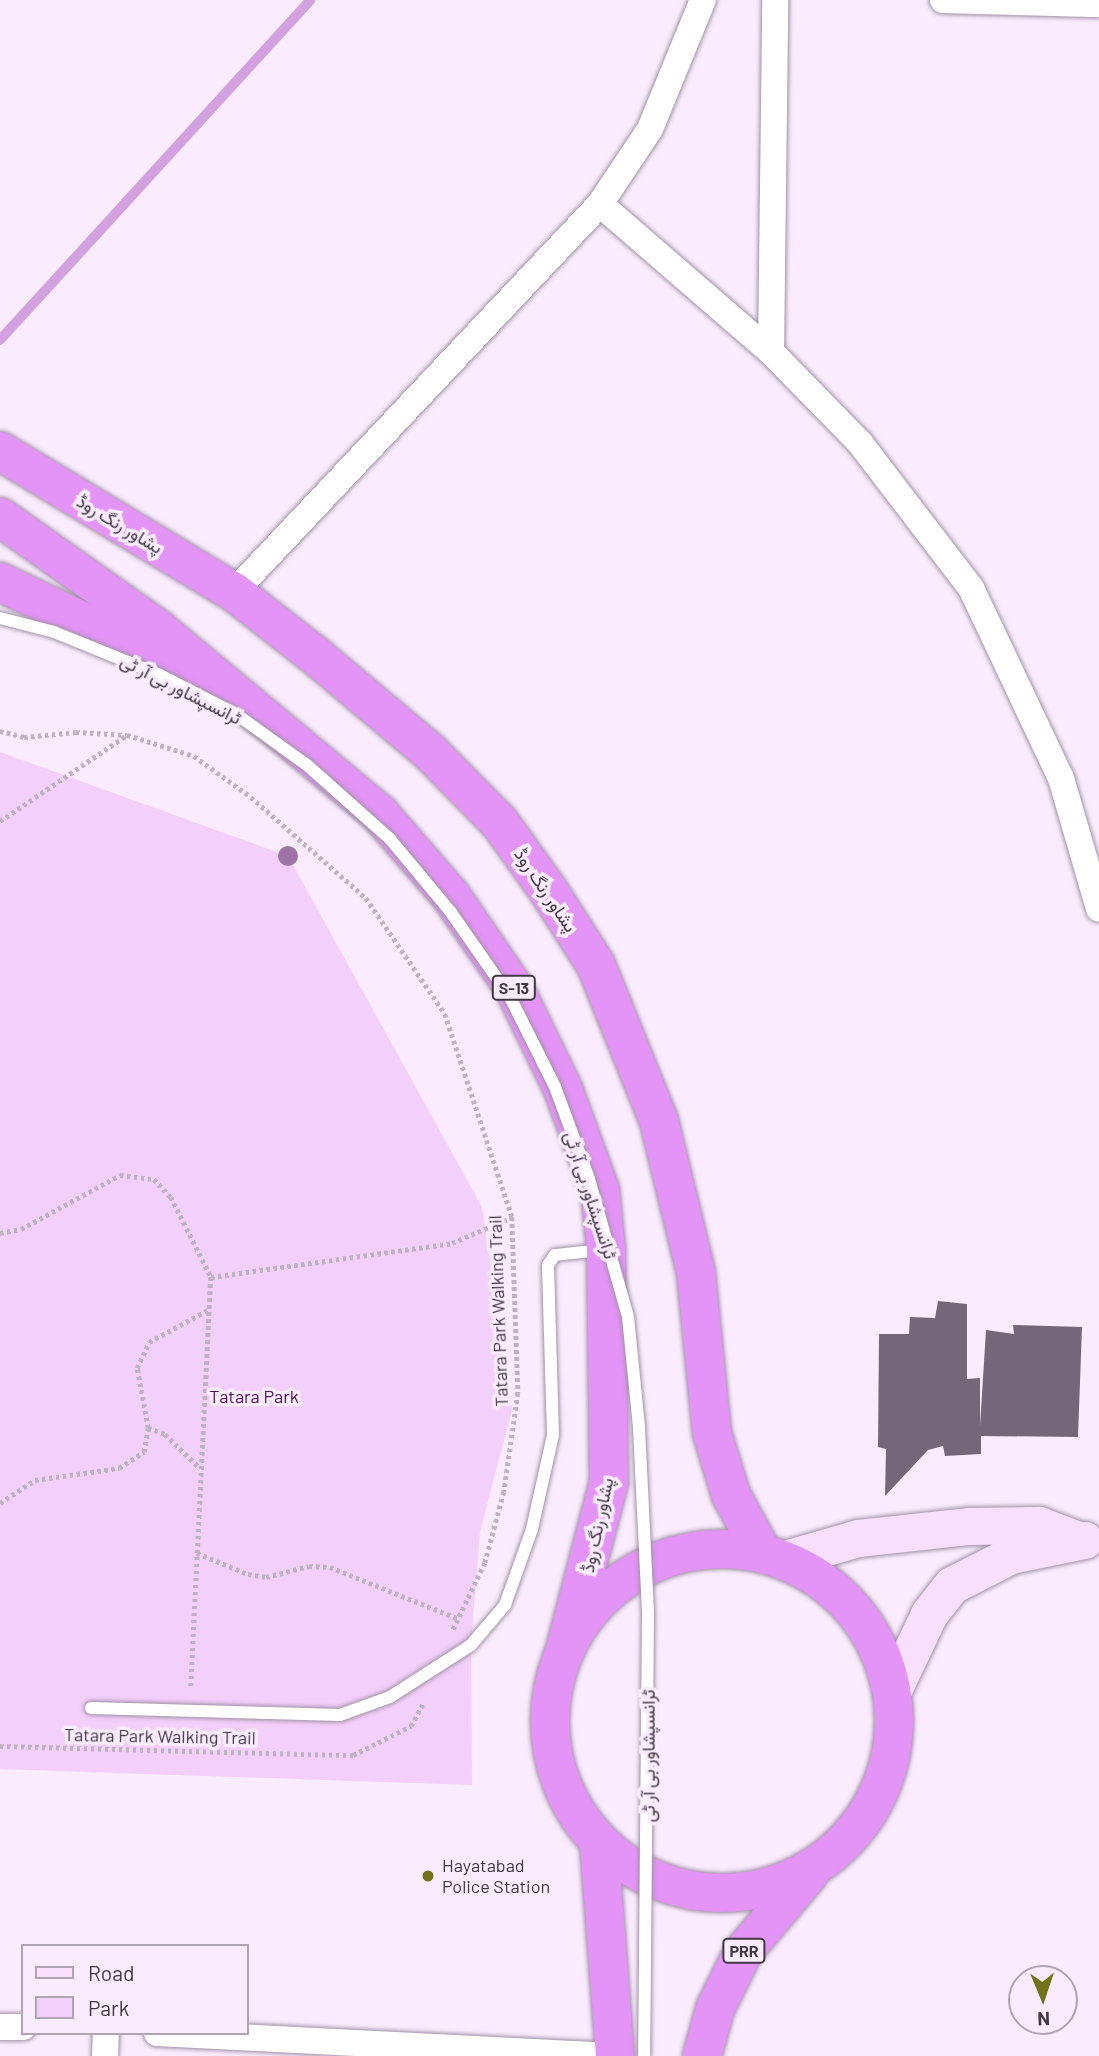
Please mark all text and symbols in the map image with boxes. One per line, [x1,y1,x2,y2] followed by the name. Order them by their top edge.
[73,490,167,558] street label: پشاور رنگ روڈ
[117,649,245,729] street label: ٹرانسپشاور بی آر ٹی
[510,844,582,936] street label: پشاور رنگ روڈ
[491,976,537,1000] road number: S-13
[560,1128,622,1262] street label: ٹرانسپشاور بی آر ٹی
[484,1215,512,1407] street label: Tatara Park Walking Trail
[209,1385,299,1407] park label: Tatara Park
[576,1476,618,1574] street label: پشاور رنگ روڈ
[637,1690,659,1822] street label: ٹرانسپشاور بی آر ٹی
[64,1724,256,1748] street label: Tatara Park Walking Trail
[442,1855,550,1898] place label: Hayatabad Police Station
[420,1868,436,1884] marker: Hayatabad Police Station
[721,1938,767,1964] road number: PRR
[21,1944,248,2035] legend
[88,1960,134,1985] text: Road
[1008,1965,1078,2035] north arrow
[88,1995,129,2020] text: Park
[1037,2008,1050,2031] text: N

